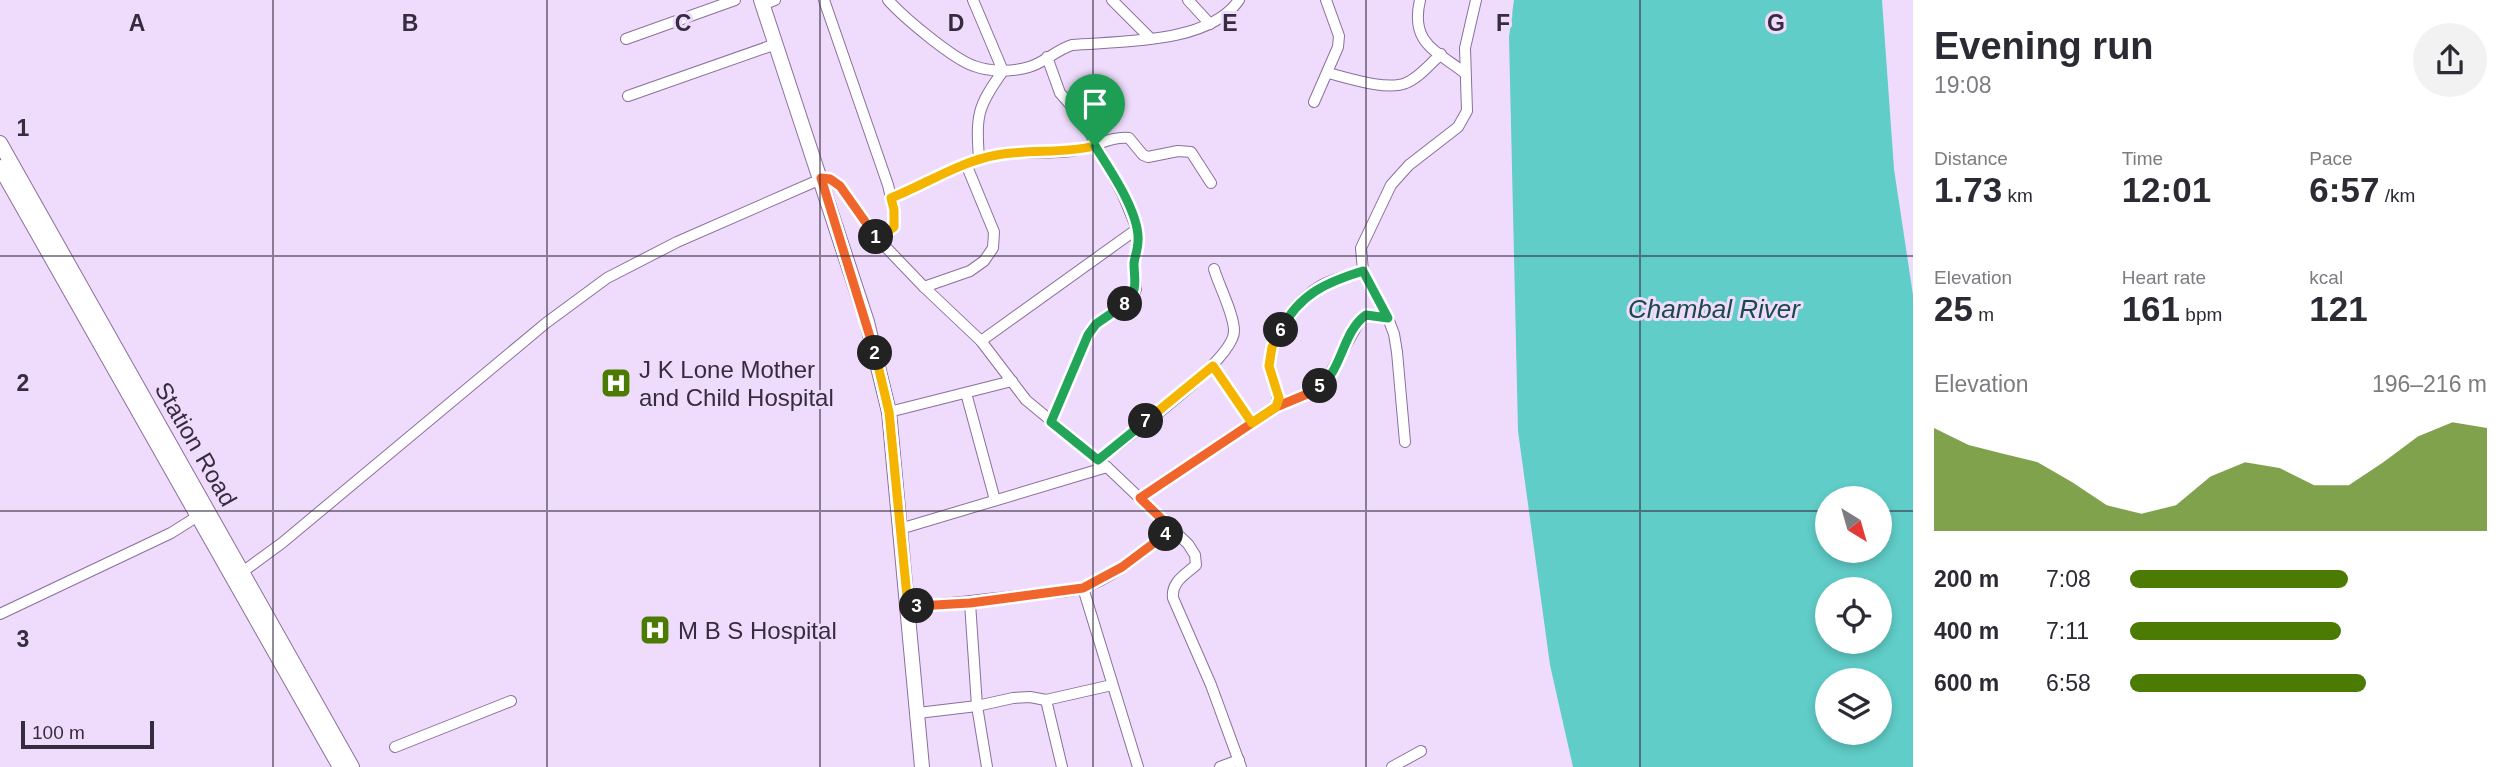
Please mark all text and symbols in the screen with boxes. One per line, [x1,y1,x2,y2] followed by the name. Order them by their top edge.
[129,10,145,36] text: A
[402,10,418,36] text: B
[675,10,691,36] text: C
[948,10,964,36] text: D
[1222,10,1238,36] text: E
[1496,10,1510,36] text: F
[1767,10,1785,36] text: G
[2413,23,2487,97] button: share
[1934,25,2154,67] text: Evening run
[1934,72,1992,98] text: 19:08
[1065,74,1125,146] pin
[1076,85,1114,123] icon: arrive
[17,115,30,141] text: 1
[1934,148,2008,169] text: Distance
[2122,148,2163,169] text: Time
[2309,148,2353,169] text: Pace
[1934,170,2002,209] text: 1.73
[2122,170,2211,209] text: 12:01
[2309,170,2379,209] text: 6:57
[2002,185,2033,206] text: km
[2379,185,2415,206] text: /km
[858,219,894,254] pin: 1
[870,226,881,247] text: 1
[1934,267,2012,288] text: Elevation
[2122,267,2206,288] text: Heart rate
[2309,267,2343,288] text: kcal
[1108,286,1142,322] pin: 8
[1934,289,1973,328] text: 25
[2122,289,2180,328] text: 161
[2309,289,2368,328] text: 121
[1119,293,1130,314] text: 8
[1628,294,1801,324] water label: Chambal River
[1973,304,1994,325] text: m
[2180,304,2222,325] text: bpm
[1264,312,1298,348] pin: 6
[1275,319,1286,340] text: 6
[858,336,892,370] pin: 2
[869,342,880,363] text: 2
[639,356,834,411] place label: J K Lone Mother and Child Hospital
[599,366,633,400] hospital icon: J K Lone Mother and Child Hospital
[1302,368,1338,404] pin: 5
[17,370,29,396] text: 2
[1934,371,2029,397] text: Elevation
[2372,371,2487,397] text: 196–216 m
[1314,375,1325,396] text: 5
[150,377,242,511] street label: Station Road
[1128,404,1164,438] pin: 7
[1140,410,1151,431] text: 7
[1815,486,1892,564] north arrow
[1815,486,1892,745] map controls
[1148,516,1184,552] pin: 4
[1160,523,1171,544] text: 4
[1934,566,1999,592] text: 200 m
[2046,566,2091,592] text: 7:08
[1815,577,1892,654] button: locate
[900,588,934,624] pin: 3
[911,595,922,616] text: 3
[638,613,672,647] hospital icon: M B S Hospital
[678,617,837,644] place label: M B S Hospital
[1934,618,1999,644] text: 400 m
[2046,618,2089,644] text: 7:11
[17,626,29,652] text: 3
[1815,668,1892,745] button: layers
[1934,670,1999,696] text: 600 m
[2046,670,2091,696] text: 6:58
[21,718,154,750] scale bar
[32,722,85,743] text: 100 m

